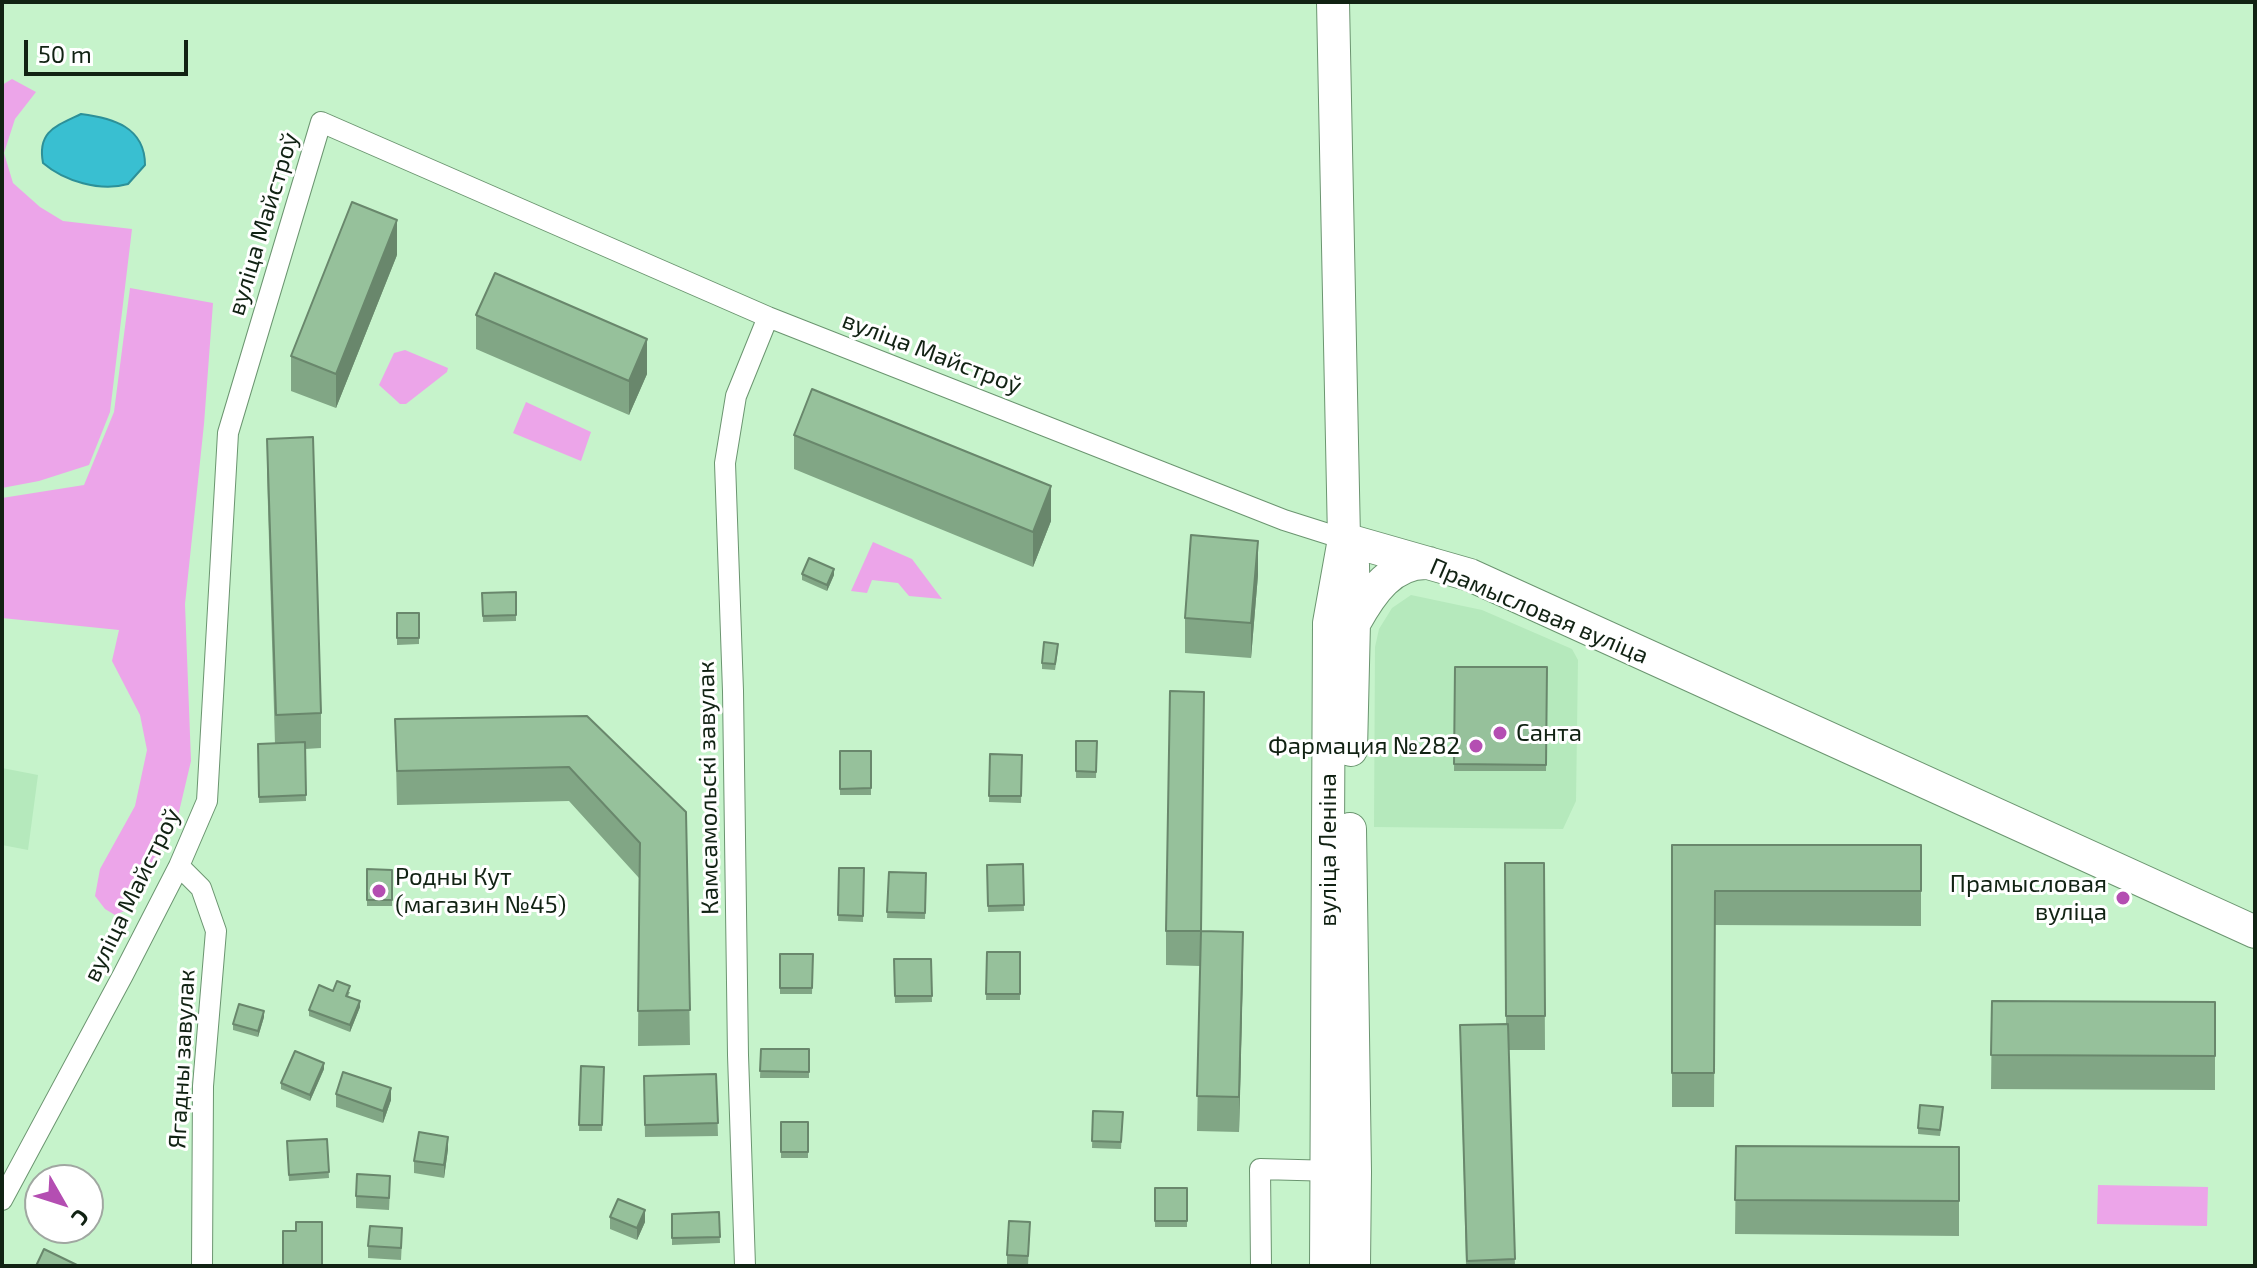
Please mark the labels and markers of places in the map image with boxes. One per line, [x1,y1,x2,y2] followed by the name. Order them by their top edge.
[1516,719,1582,747] place label: Санта
[1491,724,1509,742] marker: Санта
[1268,732,1460,760] place label: Фармация №282
[1467,737,1485,755] marker: Фармация №282
[395,863,566,919] place label: Родны Кут (магазин №45)
[1950,870,2107,926] place label: Прамысловая вуліца
[370,882,388,900] marker: Родны Кут (магазин №45)
[2114,889,2132,907] marker: Прамысловая вуліца

